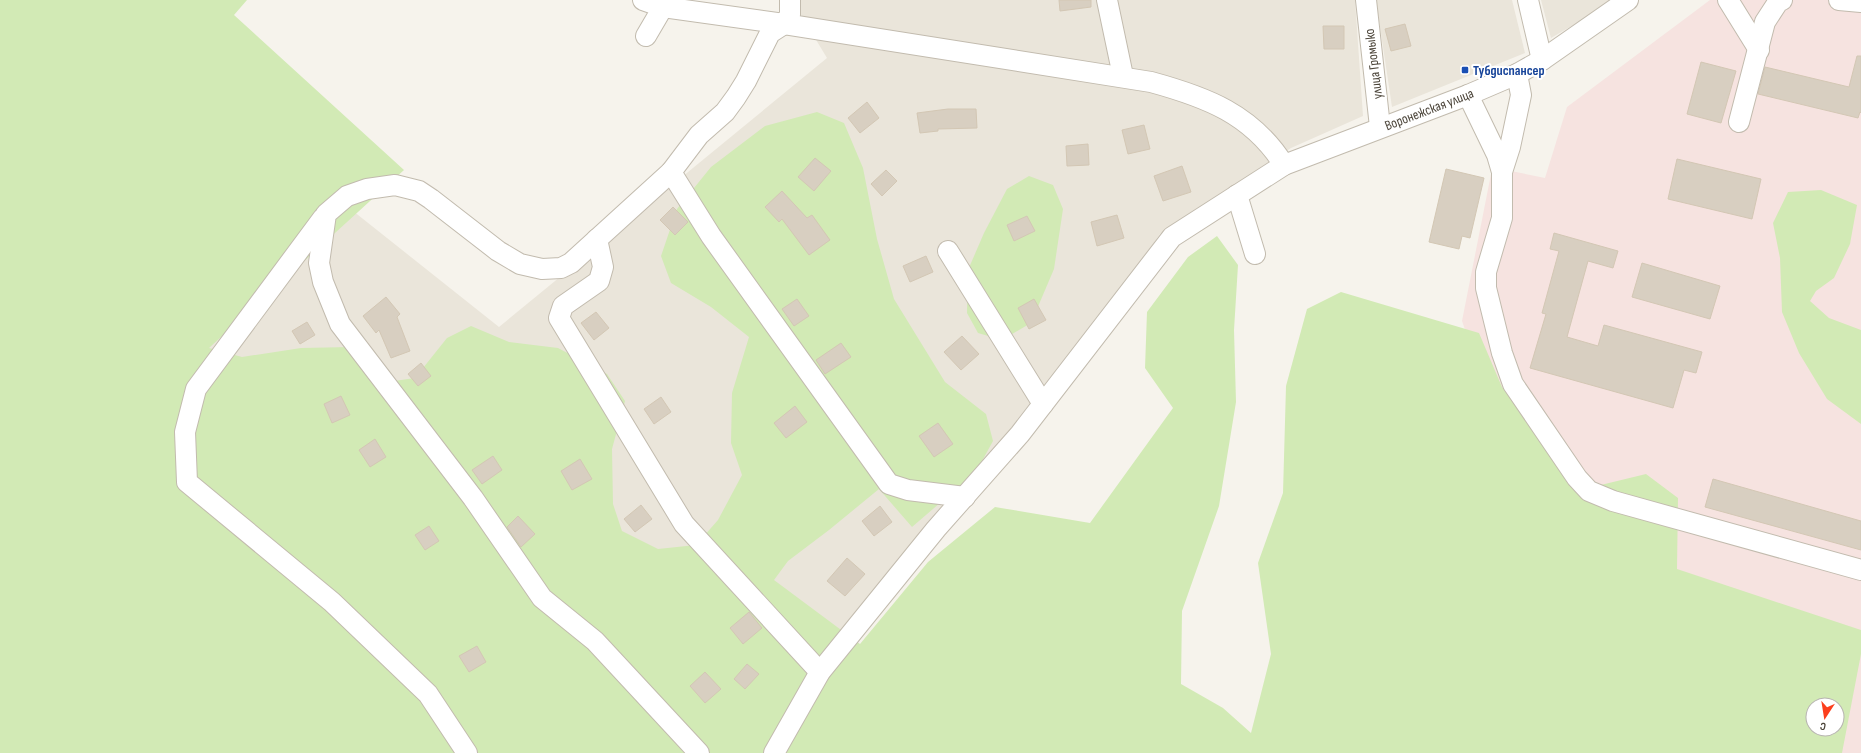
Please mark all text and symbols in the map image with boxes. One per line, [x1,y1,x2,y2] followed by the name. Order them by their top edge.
[1361,28,1386,100] street label: улица Громыко
[1473,62,1545,79] place label: Тубдиспансер
[1460,65,1470,75] marker: Тубдиспансер
[1382,85,1476,134] street label: Воронежская улица
[1805,697,1845,737] north arrow
[1819,719,1827,733] text: С

